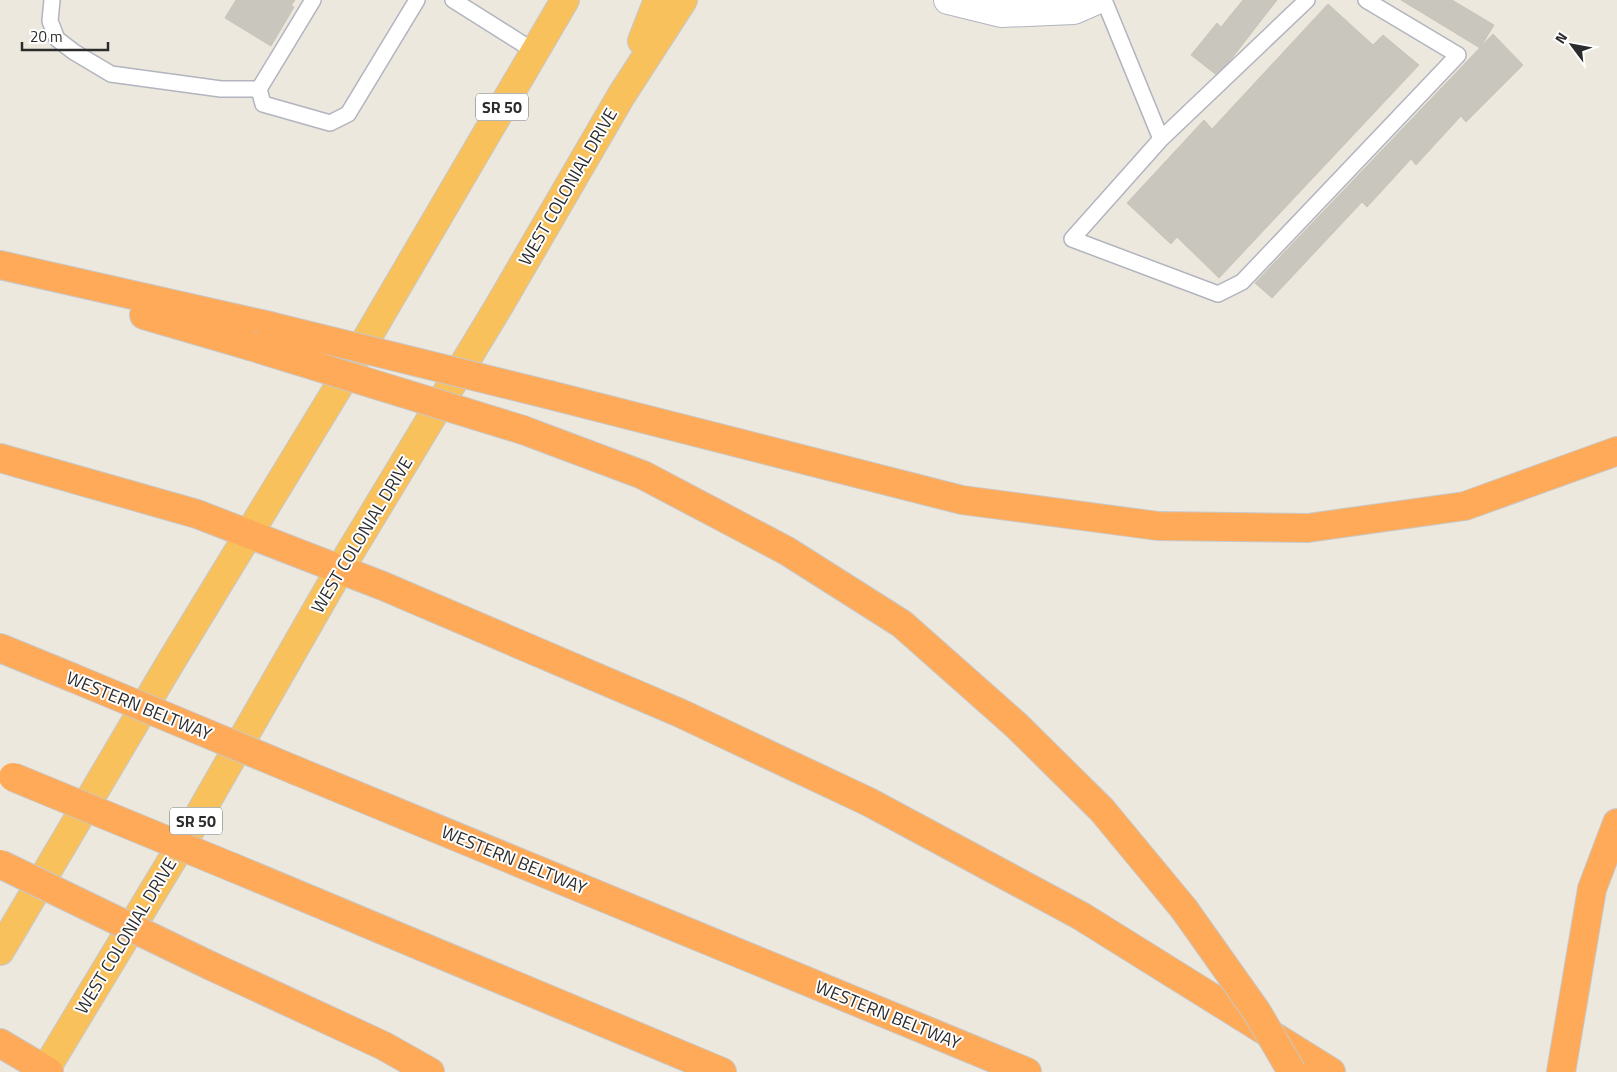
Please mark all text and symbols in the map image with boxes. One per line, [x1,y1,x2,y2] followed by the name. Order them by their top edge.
[22,20,109,52] scale bar
[1547,20,1597,70] north arrow
[30,25,63,48] text: 20 m
[1549,28,1572,48] text: N
[476,94,528,120] road number: SR 50
[511,103,624,271] street label: WEST COLONIAL DRIVE
[304,451,419,618] street label: WEST COLONIAL DRIVE
[62,664,216,747] street label: WESTERN BELTWAY
[170,808,222,834] road number: SR 50
[437,818,591,901] street label: WESTERN BELTWAY
[68,852,183,1019] street label: WEST COLONIAL DRIVE
[811,973,965,1056] street label: WESTERN BELTWAY

